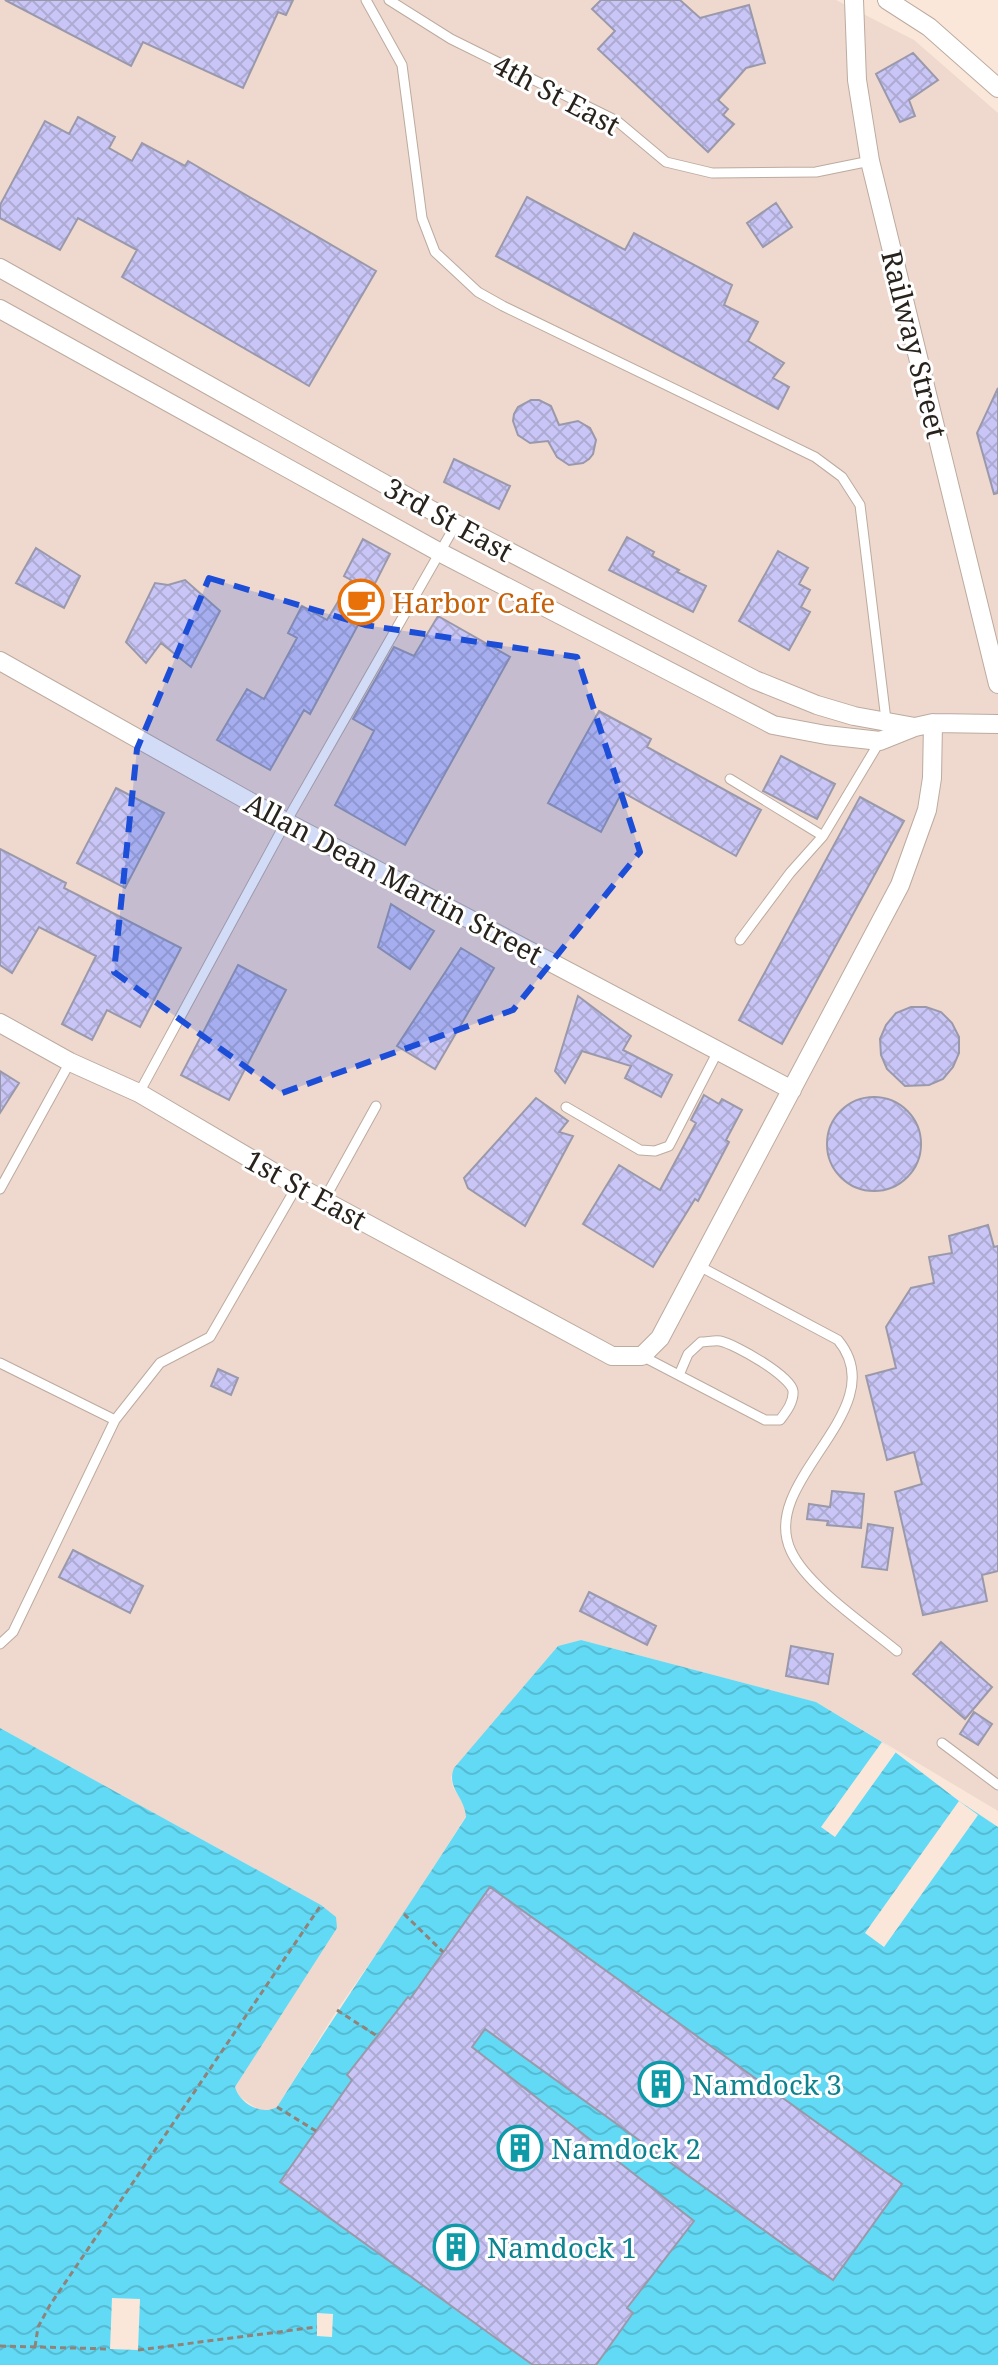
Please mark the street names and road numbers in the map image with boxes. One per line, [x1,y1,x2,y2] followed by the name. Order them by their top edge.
[487,45,627,143] street label: 4th St East
[873,246,957,442] street label: Railway Street
[378,468,520,570] street label: 3rd St East
[238,783,550,973] street label: Allan Dean Martin Street
[238,1140,374,1238] street label: 1st St East

